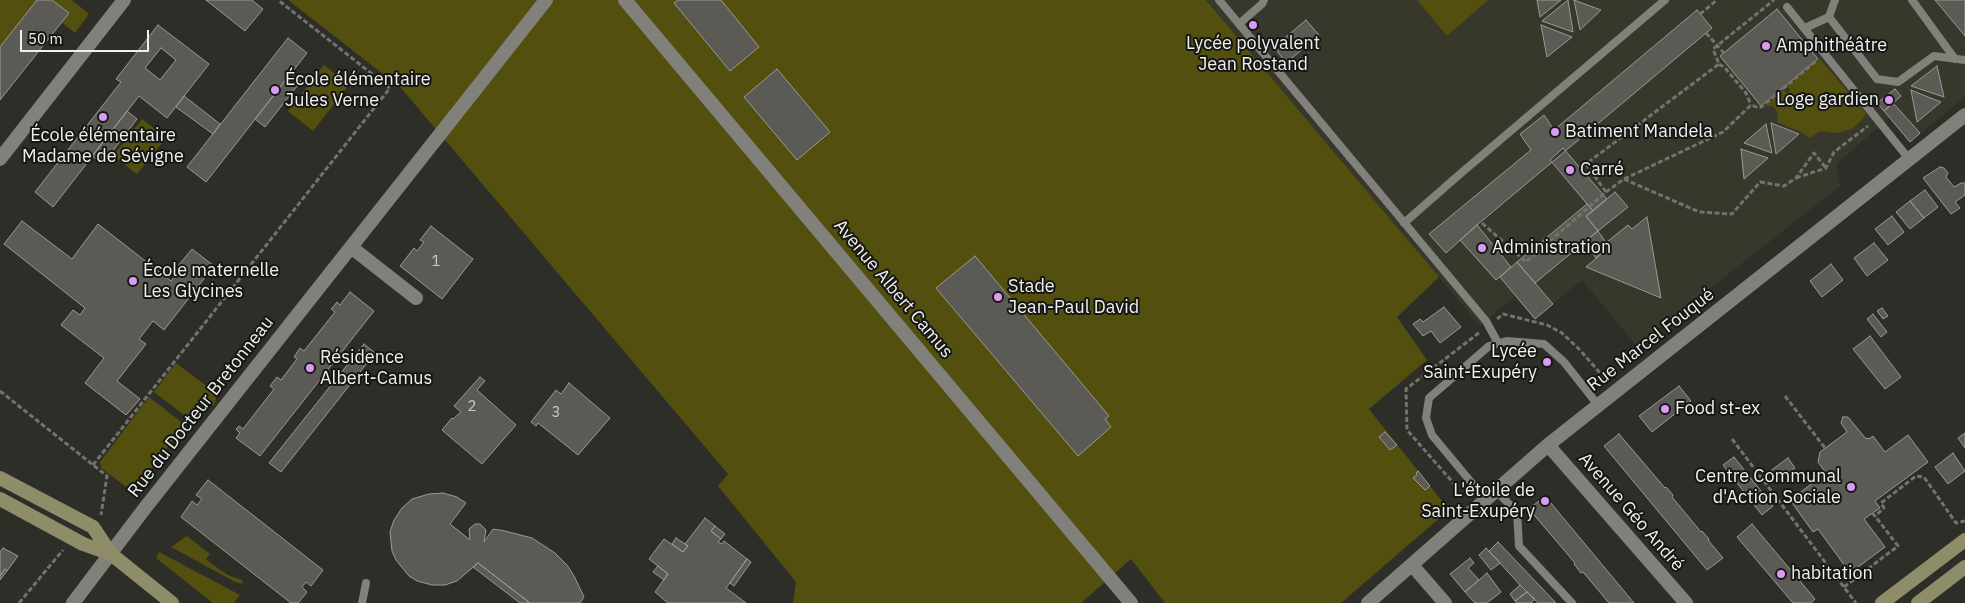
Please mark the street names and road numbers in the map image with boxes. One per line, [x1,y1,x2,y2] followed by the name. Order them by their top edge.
[829,215,957,363] street label: Avenue Albert Camus
[1583,284,1719,396] street label: Rue Marcel Fouqué
[124,312,278,502] street label: Rue du Docteur Bretonneau
[1574,448,1688,576] street label: Avenue Géo André

